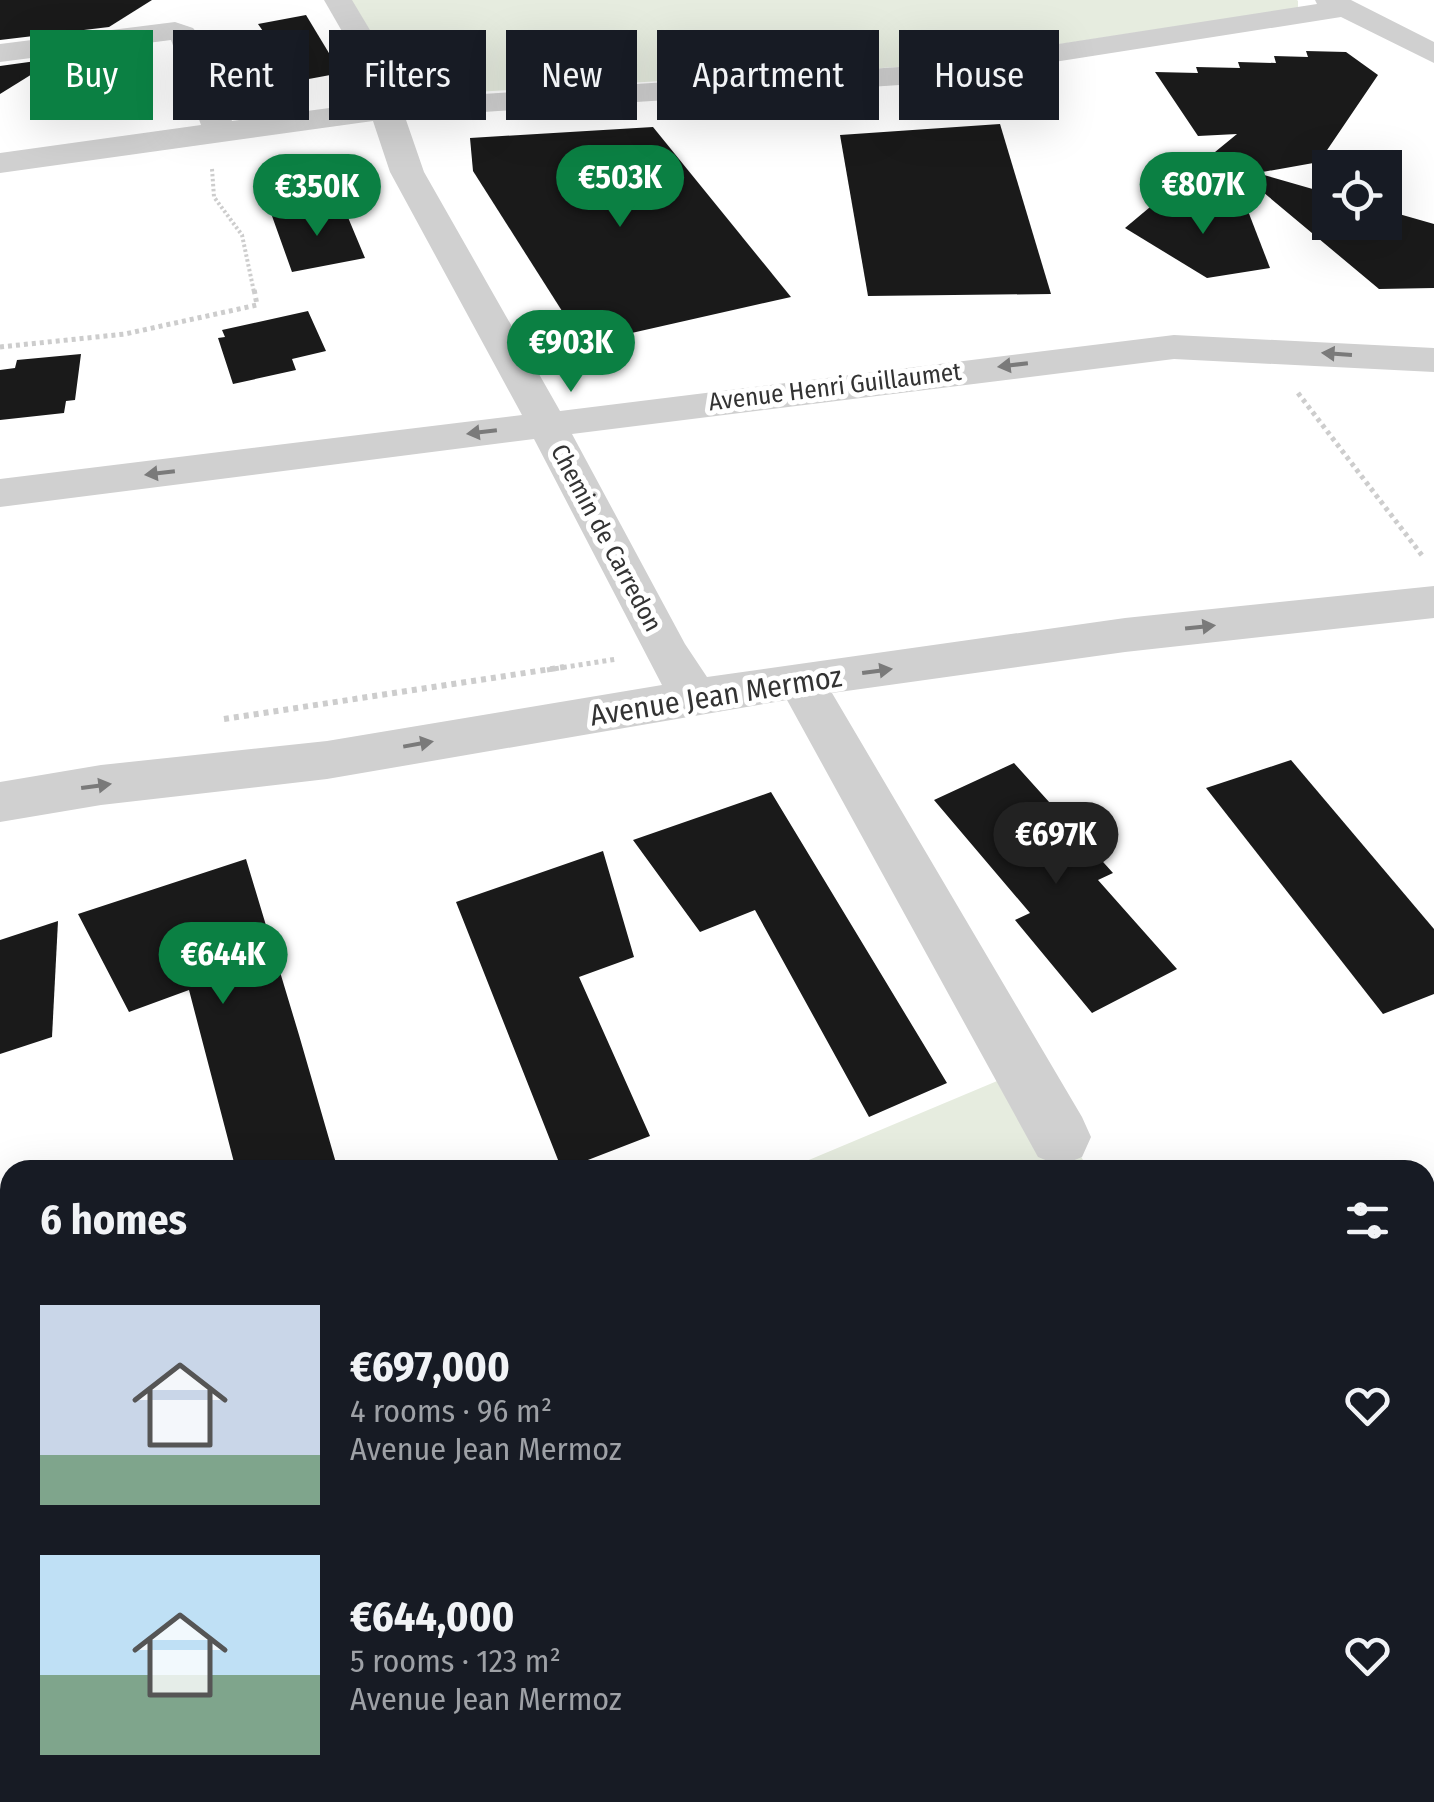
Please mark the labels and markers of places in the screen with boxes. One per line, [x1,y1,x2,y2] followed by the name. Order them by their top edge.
[550,145,690,230] pin: €503K
[1133,152,1273,237] pin: €807K
[247,154,387,239] pin: €350K
[501,310,641,395] pin: €903K
[986,802,1126,887] pin: €697K
[153,922,293,1007] pin: €644K

